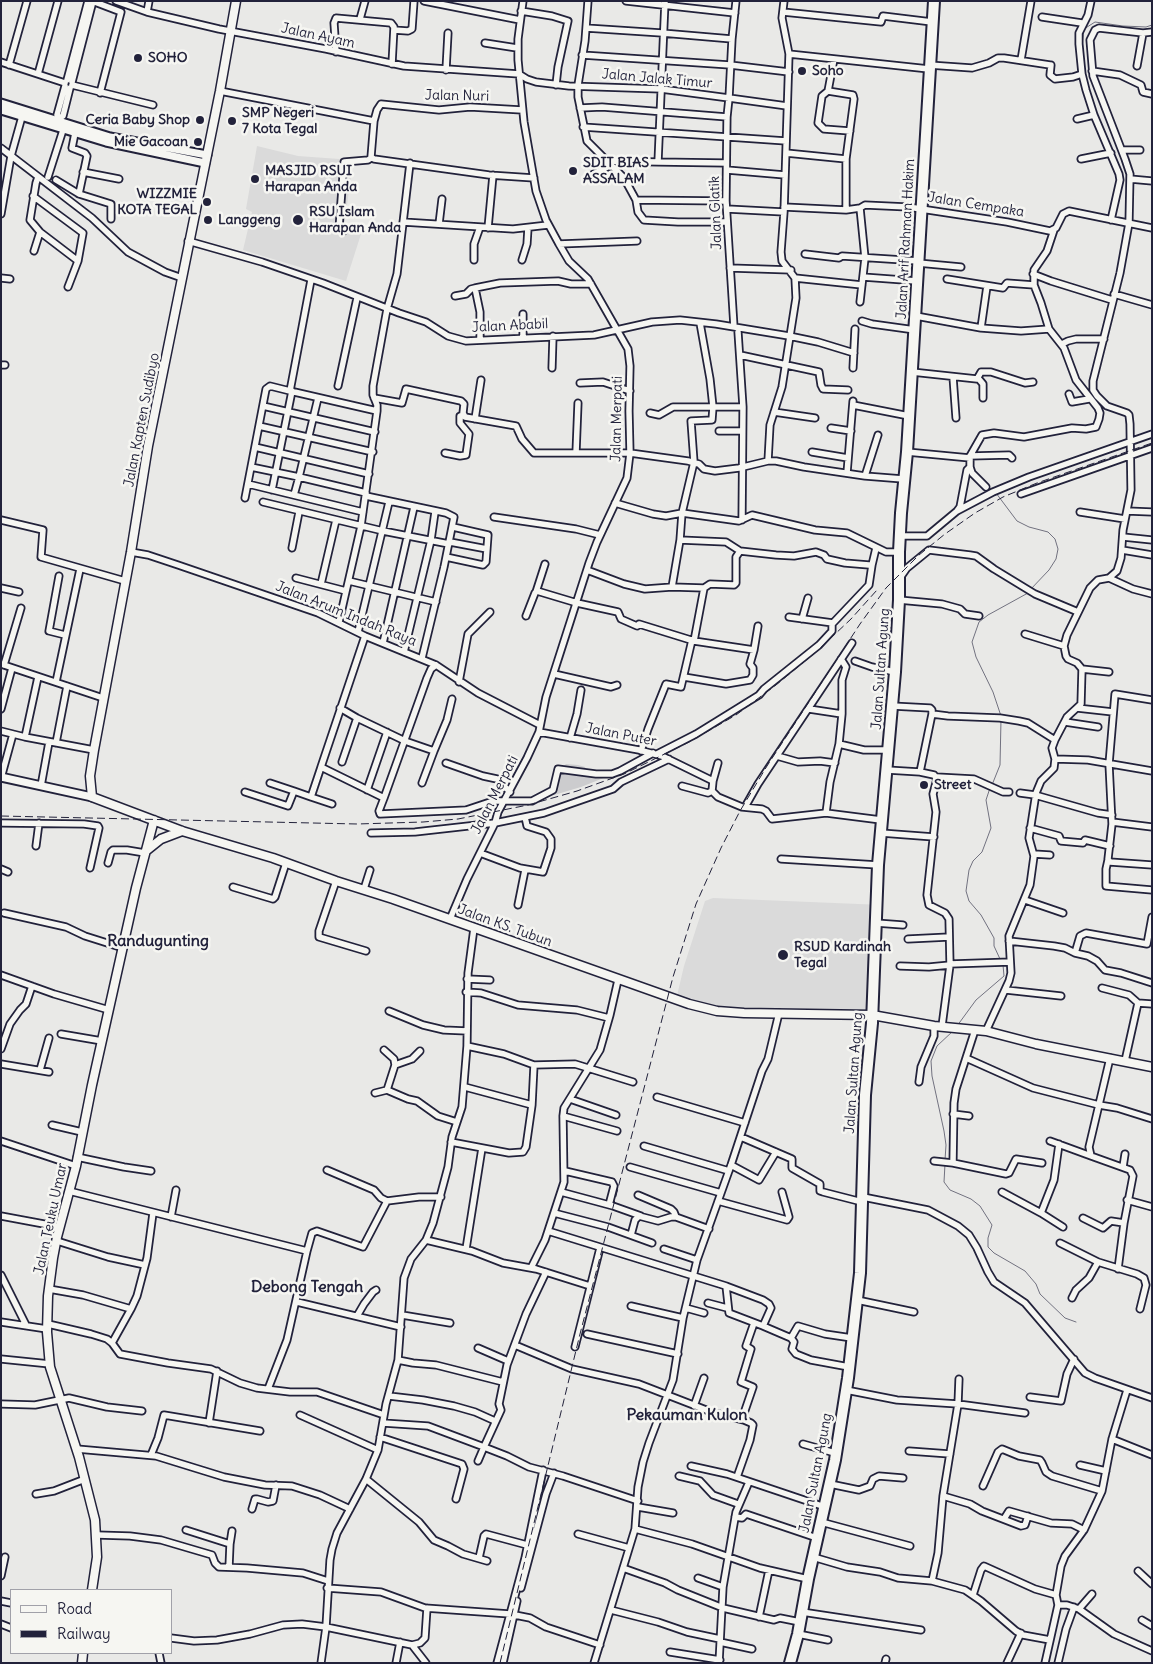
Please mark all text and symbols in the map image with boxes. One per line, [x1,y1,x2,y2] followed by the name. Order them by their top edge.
[280,20,356,52] street label: Jalan Ayam
[148,50,188,66] place label: SOHO
[132,52,144,64] marker: SOHO
[812,63,844,79] place label: Soho
[796,65,808,77] marker: Soho
[601,66,713,92] street label: Jalan Jalak Timur
[425,87,489,105] street label: Jalan Nuri
[242,105,317,138] place label: SMP Negeri 7 Kota Tegal
[86,112,190,128] place label: Ceria Baby Shop
[194,114,206,126] marker: Ceria Baby Shop
[226,115,238,127] marker: SMP Negeri 7 Kota Tegal
[114,134,188,150] place label: Mie Gacoan
[192,136,204,148] marker: Mie Gacoan
[583,155,649,188] place label: SDIT BIAS ASSALAM
[893,158,919,320] street label: Jalan Arif Rahman Hakim
[265,163,357,196] place label: MASJID RSUI Harapan Anda
[567,165,579,177] marker: SDIT BIAS ASSALAM
[249,173,261,185] marker: MASJID RSUI Harapan Anda
[706,176,726,250] street label: Jalan Glatik
[117,186,197,218] place label: WIZZMIE KOTA TEGAL
[927,189,1025,221] street label: Jalan Cempaka
[201,196,213,208] marker: WIZZMIE KOTA TEGAL
[309,204,401,236] place label: RSU Islam Harapan Anda
[218,212,281,228] place label: Langgeng
[291,213,305,227] marker: RSU Islam Harapan Anda
[202,214,214,226] marker: Langgeng
[471,316,549,336] street label: Jalan Ababil
[121,351,163,489] street label: Jalan Kapten Sudibyo
[608,376,626,462] street label: Jalan Merpati
[273,578,419,650] street label: Jalan Arum Indah Raya
[868,608,894,730] street label: Jalan Sultan Agung
[584,720,658,750] street label: Jalan Puter
[468,753,522,837] street label: Jalan Merpati
[934,777,971,793] place label: Street
[918,779,930,791] marker: Street
[456,901,554,951] street label: Jalan KS. Tubun
[107,931,209,951] district label: Randugunting
[794,939,891,972] place label: RSUD Kardinah Tegal
[776,948,790,962] marker: RSUD Kardinah Tegal
[841,1012,867,1134] street label: Jalan Sultan Agung
[31,1162,71,1276] street label: Jalan Teuku Umar
[251,1277,363,1297] district label: Debong Tengah
[626,1405,748,1425] district label: Pekauman Kulon
[796,1412,836,1534] street label: Jalan Sultan Agung
[10,1589,172,1654] legend
[57,1599,92,1618] text: Road
[57,1624,111,1643] text: Railway

